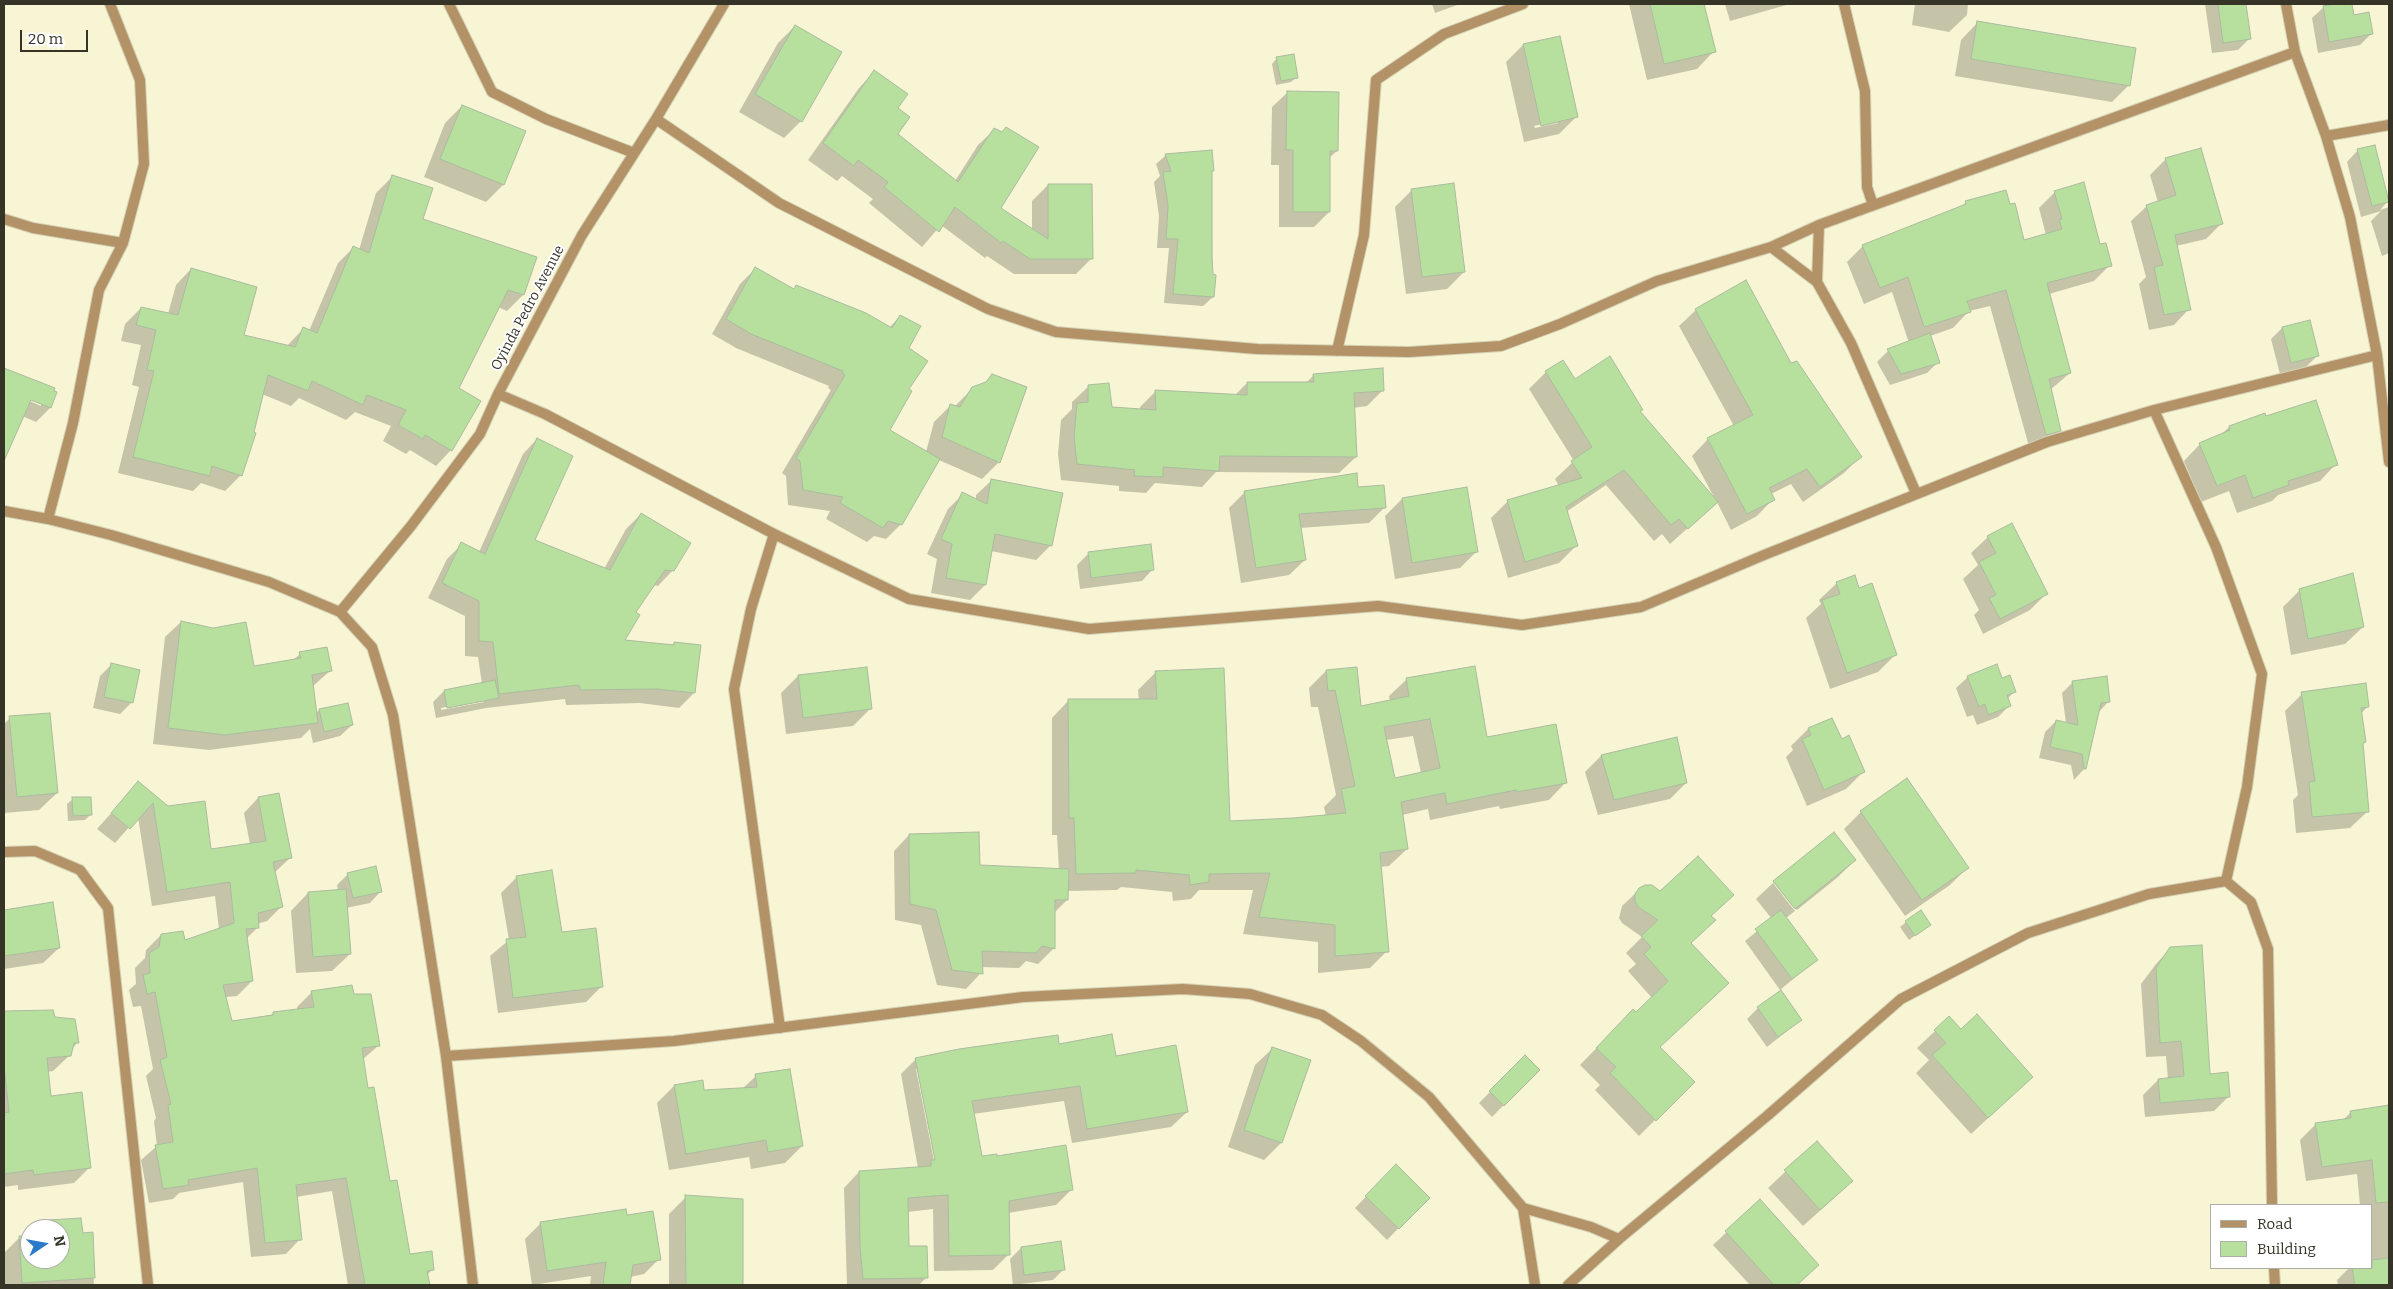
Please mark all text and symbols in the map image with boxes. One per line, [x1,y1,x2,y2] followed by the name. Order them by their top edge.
[22,20,90,52] scale bar
[28,30,63,48] text: 20 m
[488,243,568,373] street label: Oyinda Pedro Avenue
[2210,1204,2373,1269] legend
[2257,1215,2292,1233] text: Road
[20,1219,70,1269] north arrow
[50,1234,69,1248] text: N
[2257,1240,2316,1258] text: Building

